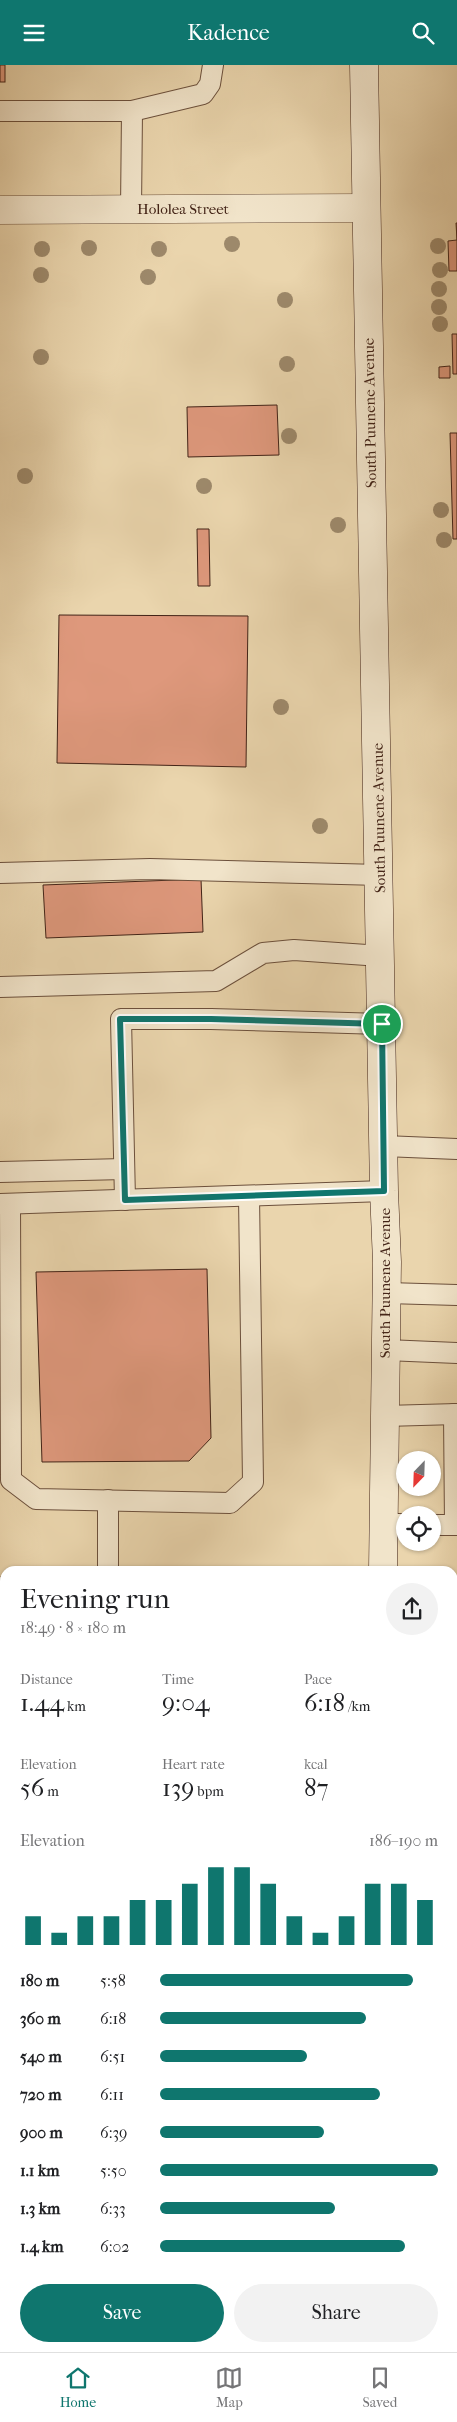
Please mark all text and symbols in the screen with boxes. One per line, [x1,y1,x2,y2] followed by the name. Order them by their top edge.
[20,19,48,47] icon: menu
[409,19,437,47] icon: search
[187,20,270,46] text: Kadence
[137,200,230,218] street label: Hololea Street
[360,337,380,488] street label: South Puunene Avenue
[369,742,389,893] street label: South Puunene Avenue
[361,1003,403,1045] pin
[368,1010,396,1038] icon: arrive
[376,1207,394,1358] street label: South Puunene Avenue
[396,1451,441,1496] north arrow
[396,1451,441,1551] map controls
[396,1506,441,1551] button: locate
[20,1582,170,1615] text: Evening run
[386,1583,438,1635] button: share
[20,1618,126,1637] text: 18:49 · 8 × 180 m
[20,1671,73,1688] text: Distance
[162,1671,194,1688] text: Time
[304,1671,332,1688] text: Pace
[20,1688,64,1717] text: 1.44
[162,1688,209,1717] text: 9:04
[304,1688,345,1717] text: 6:18
[64,1698,86,1715] text: km
[345,1698,370,1715] text: /km
[20,1756,77,1773] text: Elevation
[162,1756,225,1773] text: Heart rate
[304,1756,328,1773] text: kcal
[20,1773,44,1802] text: 56
[162,1773,194,1802] text: 139
[304,1773,329,1802] text: 87
[44,1783,59,1800] text: m
[194,1783,224,1800] text: bpm
[20,1831,85,1850] text: Elevation
[369,1831,438,1850] text: 186–190 m
[20,1971,59,1990] text: 180 m
[100,1971,126,1990] text: 5:58
[20,2009,61,2028] text: 360 m
[100,2009,126,2028] text: 6:18
[20,2047,62,2066] text: 540 m
[100,2047,125,2066] text: 6:51
[20,2085,61,2104] text: 720 m
[100,2085,124,2104] text: 6:11
[20,2123,63,2142] text: 900 m
[100,2123,128,2142] text: 6:39
[20,2161,59,2180] text: 1.1 km
[100,2161,126,2180] text: 5:50
[20,2199,60,2218] text: 1.3 km
[100,2199,126,2218] text: 6:33
[20,2237,64,2256] text: 1.4 km
[100,2237,130,2256] text: 6:02
[20,2284,224,2342] button: Save
[234,2284,438,2342] button: Share
[60,2364,96,2411] tab: Home
[215,2364,243,2411] tab: Map
[363,2364,397,2411] tab: Saved

